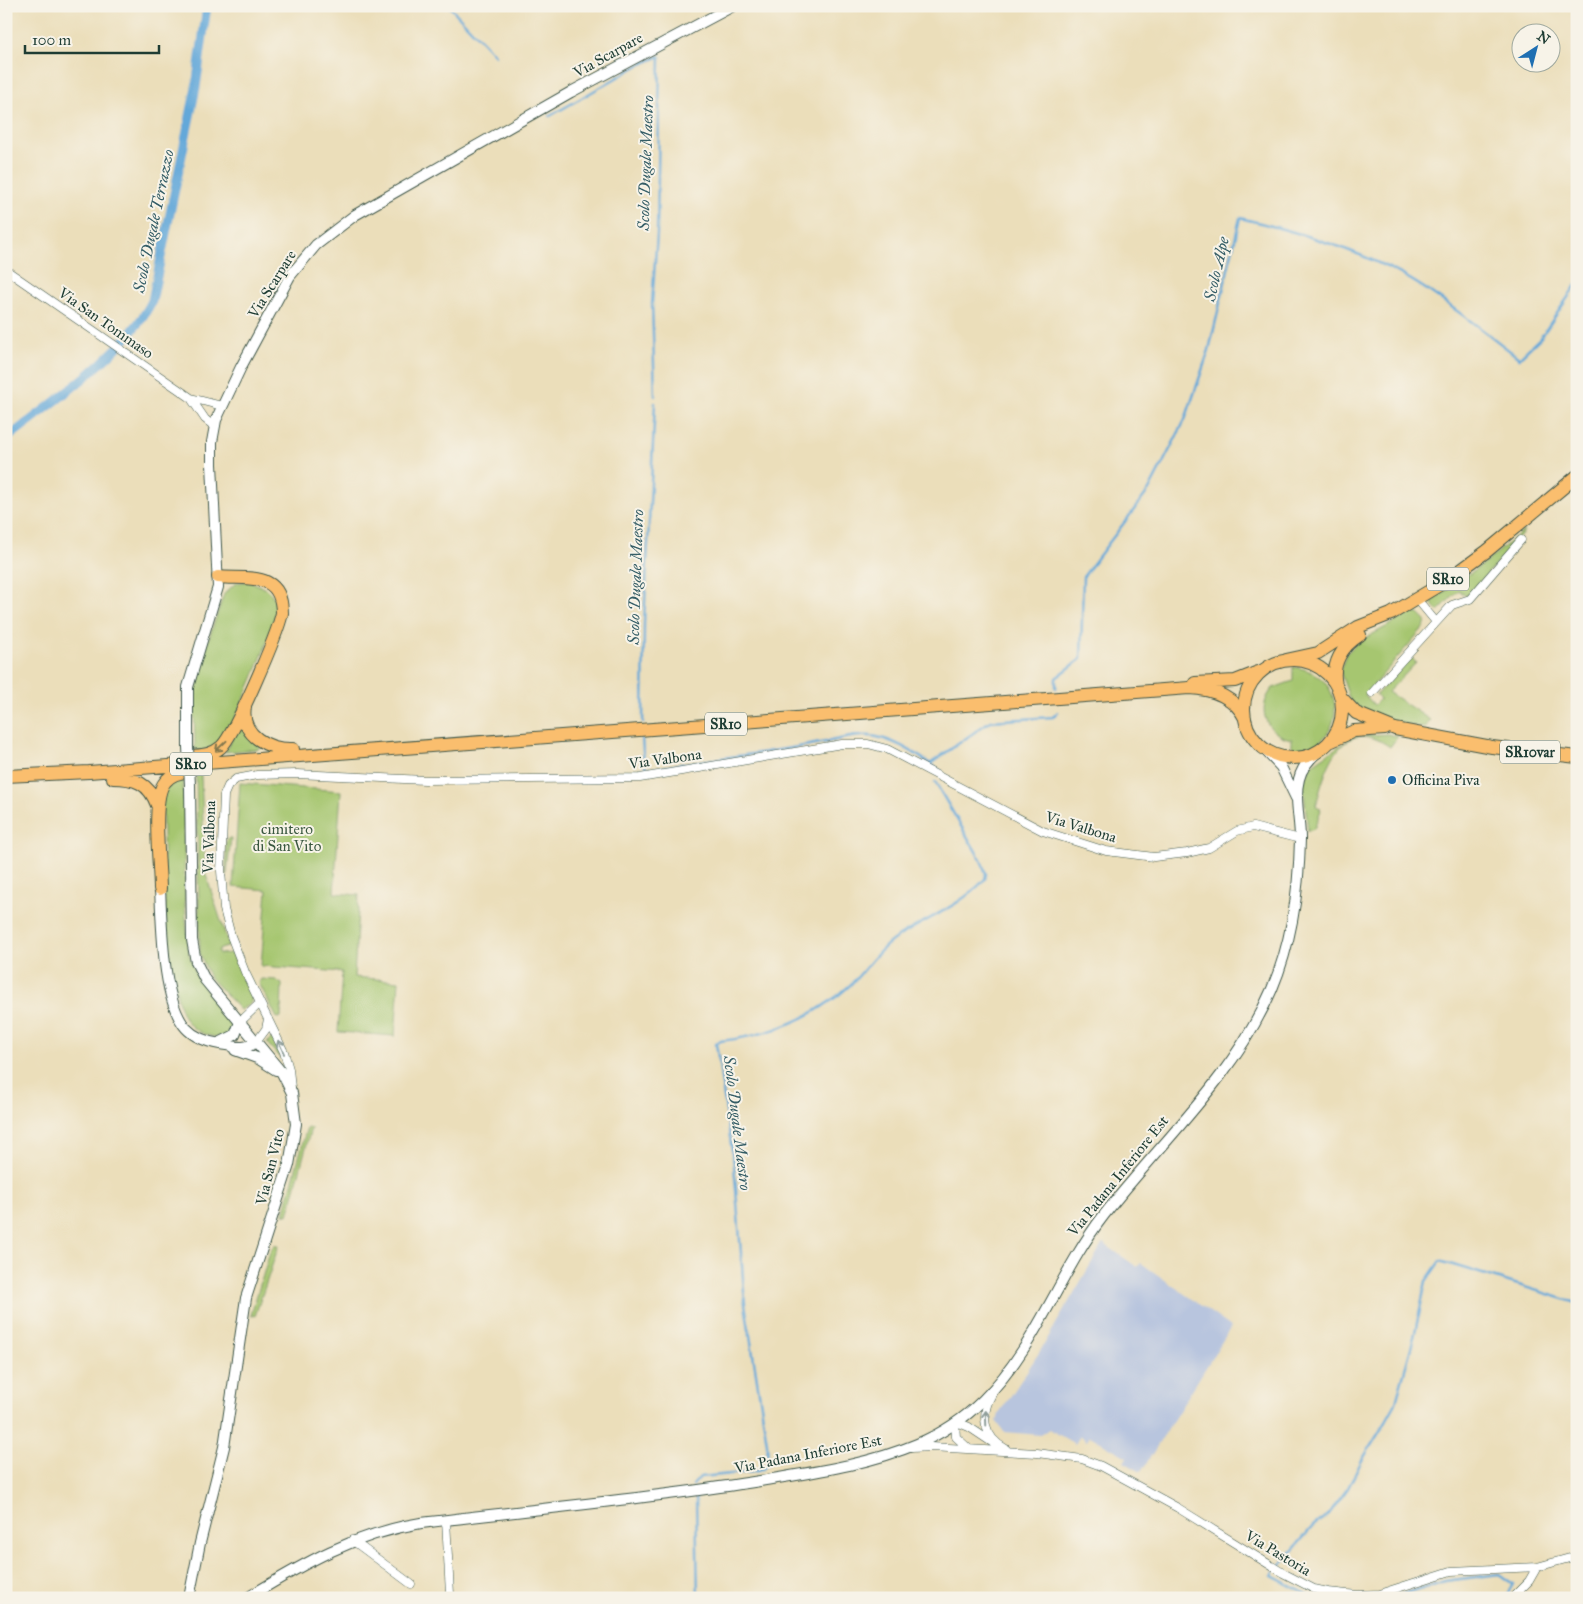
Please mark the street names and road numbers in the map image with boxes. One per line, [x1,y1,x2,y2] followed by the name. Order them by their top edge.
[569,29,646,82] street label: Via Scarpare
[244,247,300,322] street label: Via Scarpare
[54,283,157,363] street label: Via San Tommaso
[1427,568,1469,590] road number: SR10
[705,712,747,736] road number: SR10
[1500,740,1560,764] road number: SR10var
[627,745,703,773] street label: Via Valbona
[170,752,212,776] road number: SR10
[199,799,219,875] street label: Via Valbona
[1042,807,1119,846] street label: Via Valbona
[1063,1112,1173,1241] street label: Via Padana Inferiore Est
[252,1127,288,1208] street label: Via San Vito
[732,1431,884,1477] street label: Via Padana Inferiore Est
[1241,1526,1315,1580] street label: Via Pastoria

